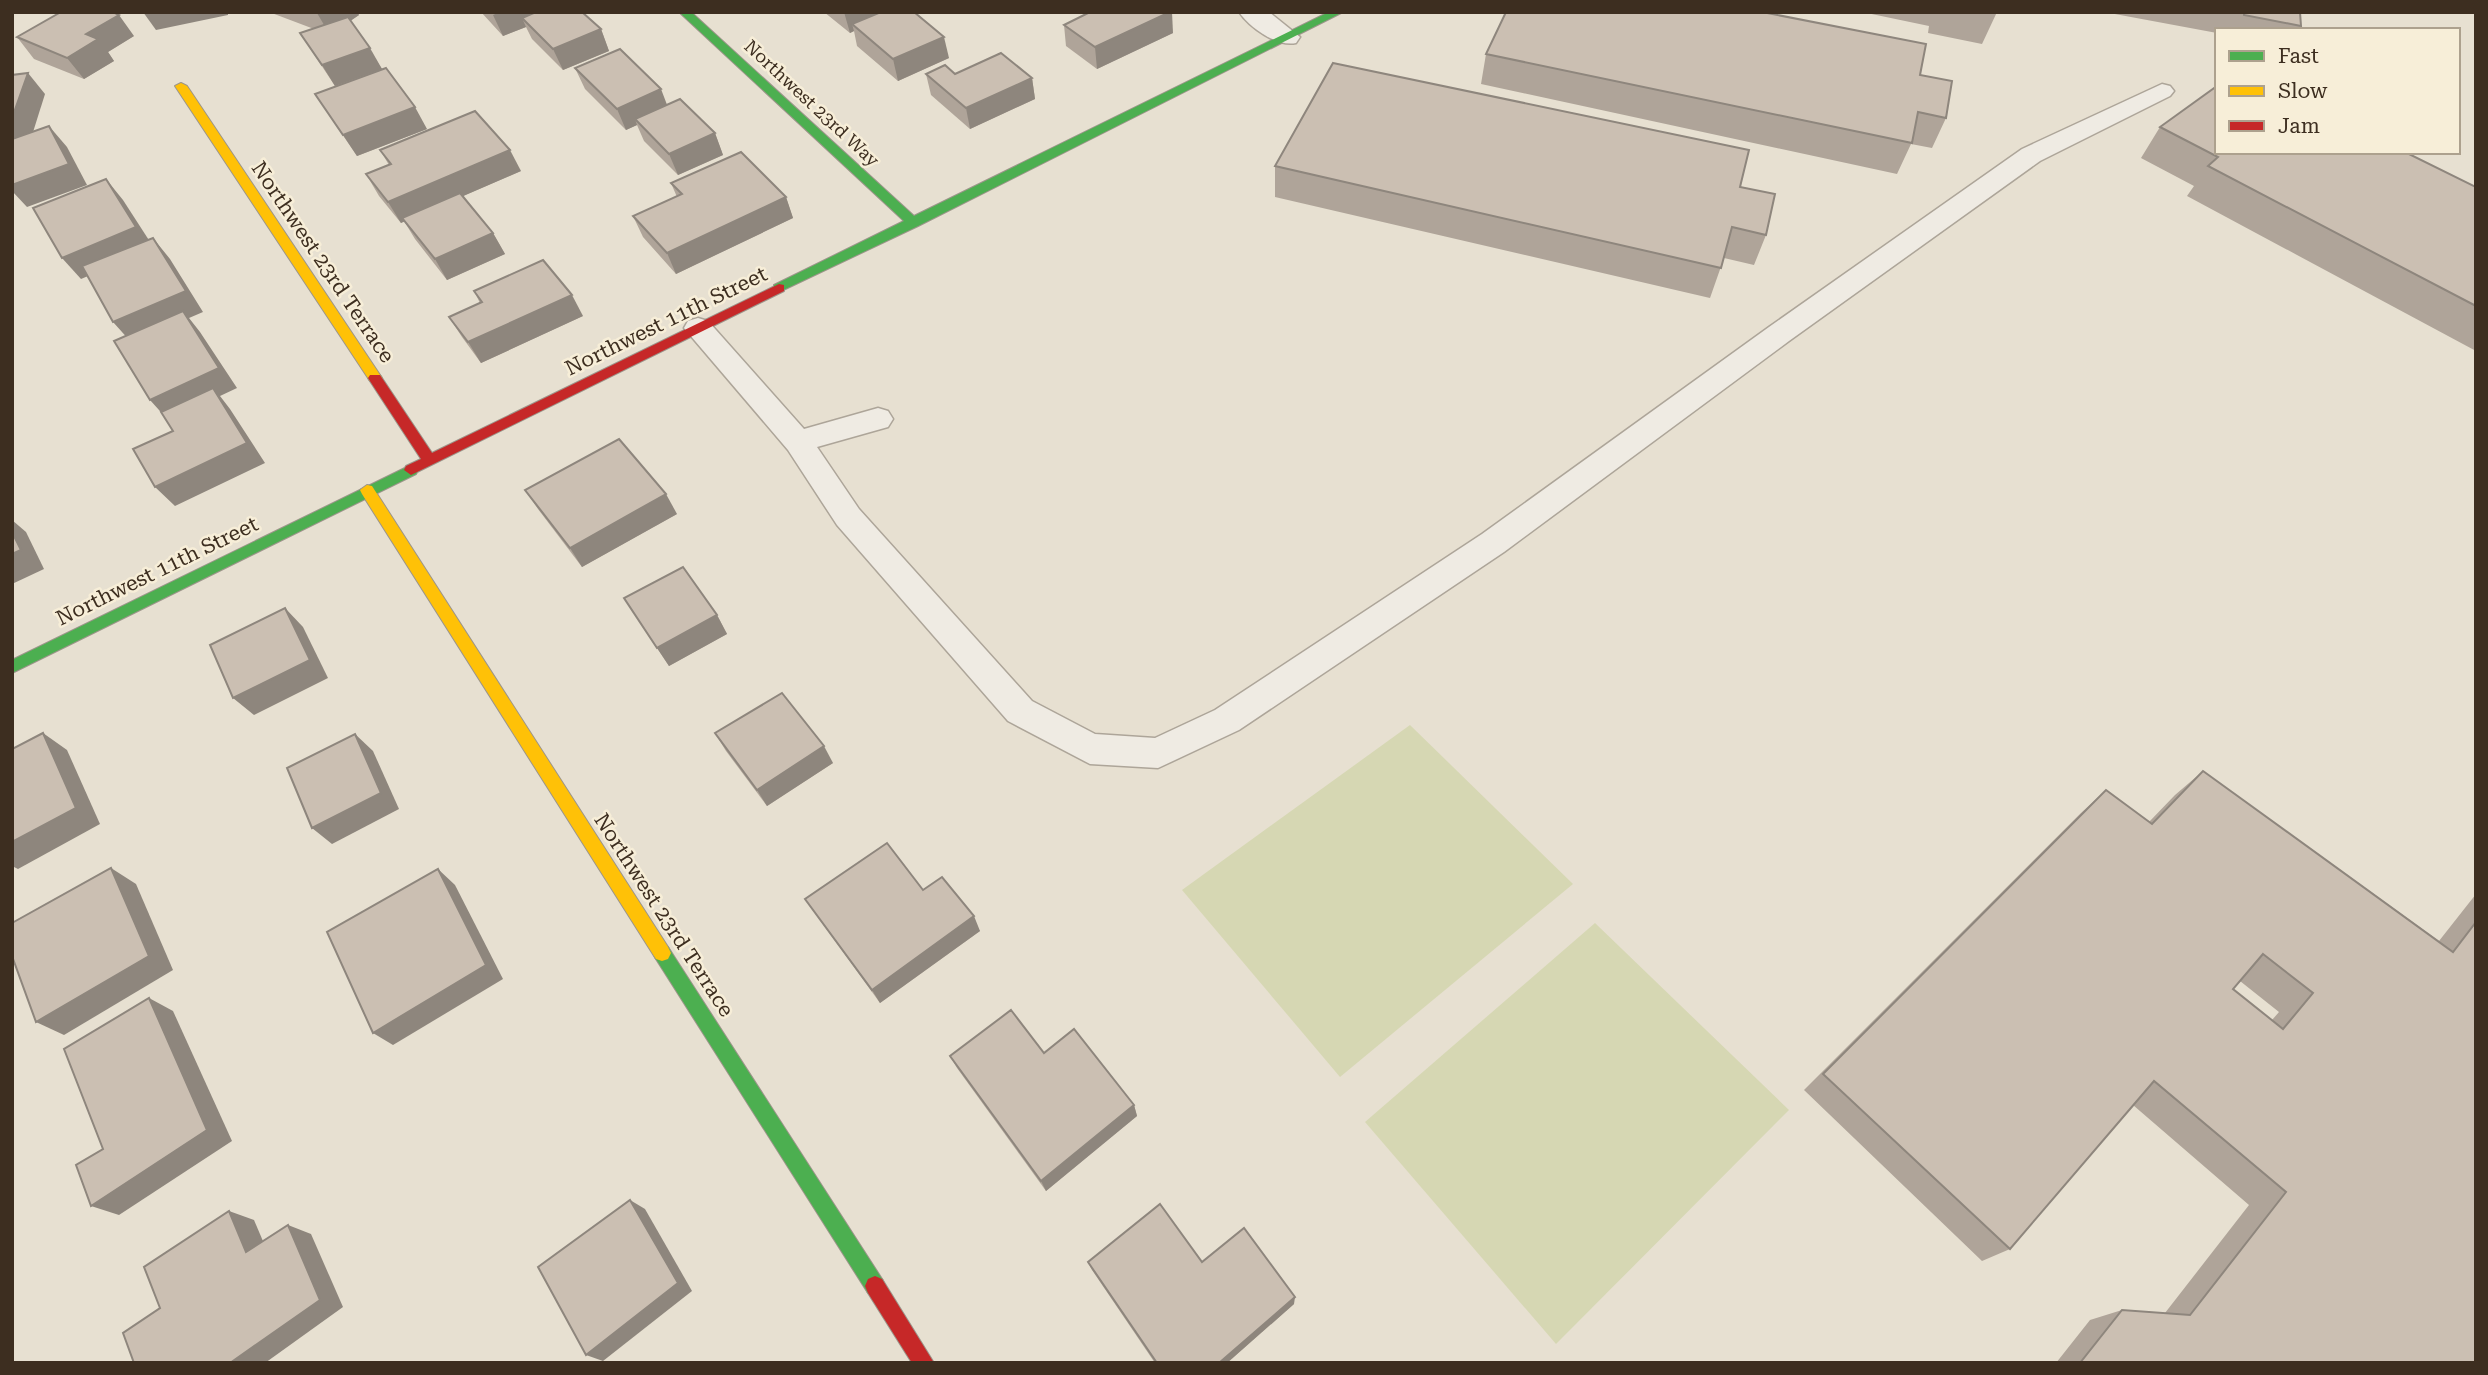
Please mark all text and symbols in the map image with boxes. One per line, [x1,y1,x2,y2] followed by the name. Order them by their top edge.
[2215,28,2460,154] legend
[740,35,884,171] street label: Northwest 23rd Way
[2278,44,2319,68] text: Fast
[2278,79,2328,103] text: Slow
[2278,114,2320,138] text: Jam
[247,157,399,367] street label: Northwest 23rd Terrace
[561,262,771,380] street label: Northwest 11th Street
[52,512,262,630] street label: Northwest 11th Street
[589,809,739,1021] street label: Northwest 23rd Terrace

